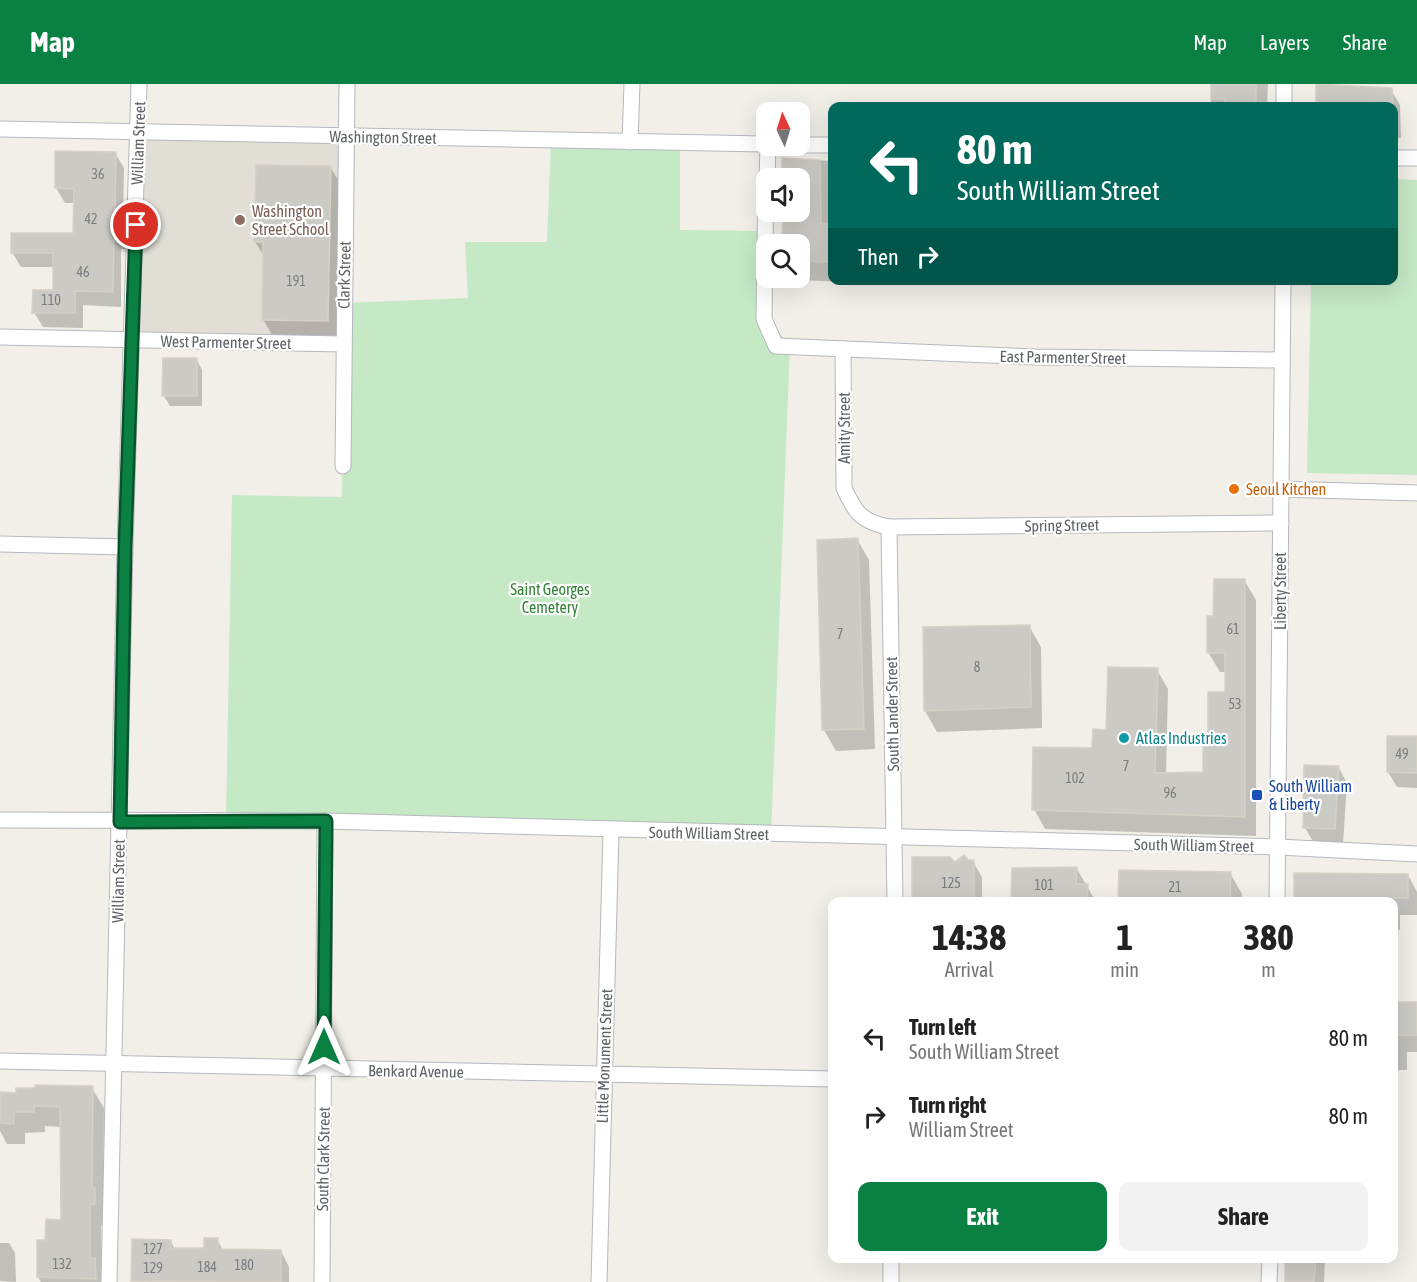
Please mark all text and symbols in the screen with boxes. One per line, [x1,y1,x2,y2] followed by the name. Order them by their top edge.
[30,26,75,58] text: Map
[1193,30,1227,54] text: Map
[1260,30,1310,54] text: Layers
[1343,30,1387,54] text: Share
[128,100,148,185] street label: William Street
[756,102,810,156] north arrow
[756,102,810,288] map controls
[957,125,1032,173] text: 80 m
[858,126,936,204] icon: left
[329,127,437,148] street label: Washington Street
[91,166,105,182] house number: 36
[756,168,810,222] button: sound
[957,175,1160,206] text: South William Street
[110,199,161,250] pin
[252,202,330,238] place label: Washington Street School
[119,208,152,241] icon: arrive
[84,211,98,227] house number: 42
[233,213,247,227] marker: Washington Street School
[756,234,810,288] button: search
[334,240,354,309] street label: Clark Street
[911,240,944,273] icon: right
[858,244,899,270] text: Then
[76,264,90,280] house number: 46
[286,273,306,289] house number: 191
[41,292,61,308] house number: 110
[160,332,292,352] street label: West Parmenter Street
[1000,347,1127,367] street label: East Parmenter Street
[835,392,854,464] street label: Amity Street
[1246,480,1326,498] place label: Seoul Kitchen
[1227,482,1241,496] marker: Seoul Kitchen
[1025,515,1100,536] street label: Spring Street
[1271,552,1290,630] street label: Liberty Street
[510,580,590,617] park label: Saint Georges Cemetery
[1226,621,1240,637] house number: 61
[837,626,843,642] house number: 7
[882,656,902,772] street label: South Lander Street
[974,659,981,675] house number: 8
[1228,696,1242,712] house number: 53
[1136,729,1227,747] place label: Atlas Industries
[1117,731,1131,745] marker: Atlas Industries
[1395,746,1409,762] house number: 49
[1123,758,1129,774] house number: 7
[1065,770,1085,786] house number: 102
[1269,777,1352,814] place label: South William & Liberty
[1163,785,1177,801] house number: 96
[1250,788,1264,802] marker: South William & Liberty
[649,823,770,843] street label: South William Street
[1134,835,1255,855] street label: South William Street
[108,839,128,923] street label: William Street
[941,875,961,891] house number: 125
[1034,877,1054,893] house number: 101
[1168,879,1182,895] house number: 21
[932,916,1006,958] text: 14:38
[1116,916,1133,958] text: 1
[1243,916,1294,958] text: 380
[945,958,994,981] text: Arrival
[1110,958,1139,981] text: min
[1261,958,1276,981] text: m
[593,988,615,1124] street label: Little Monument Street
[909,1014,976,1040] text: Turn left
[292,1015,356,1079] position arrow
[858,1022,891,1055] icon: left
[1328,1025,1368,1051] text: 80 m
[909,1040,1059,1063] text: South William Street
[368,1061,464,1081] street label: Benkard Avenue
[909,1092,986,1118] text: Turn right
[858,1100,891,1133] icon: right
[1328,1103,1368,1129] text: 80 m
[313,1106,333,1211] street label: South Clark Street
[909,1118,1014,1141] text: William Street
[858,1182,1107,1251] button: Exit
[1119,1182,1368,1251] button: Share
[143,1241,163,1257] house number: 127
[52,1256,72,1272] house number: 132
[234,1257,254,1273] house number: 180
[197,1259,217,1275] house number: 184
[143,1260,163,1276] house number: 129

